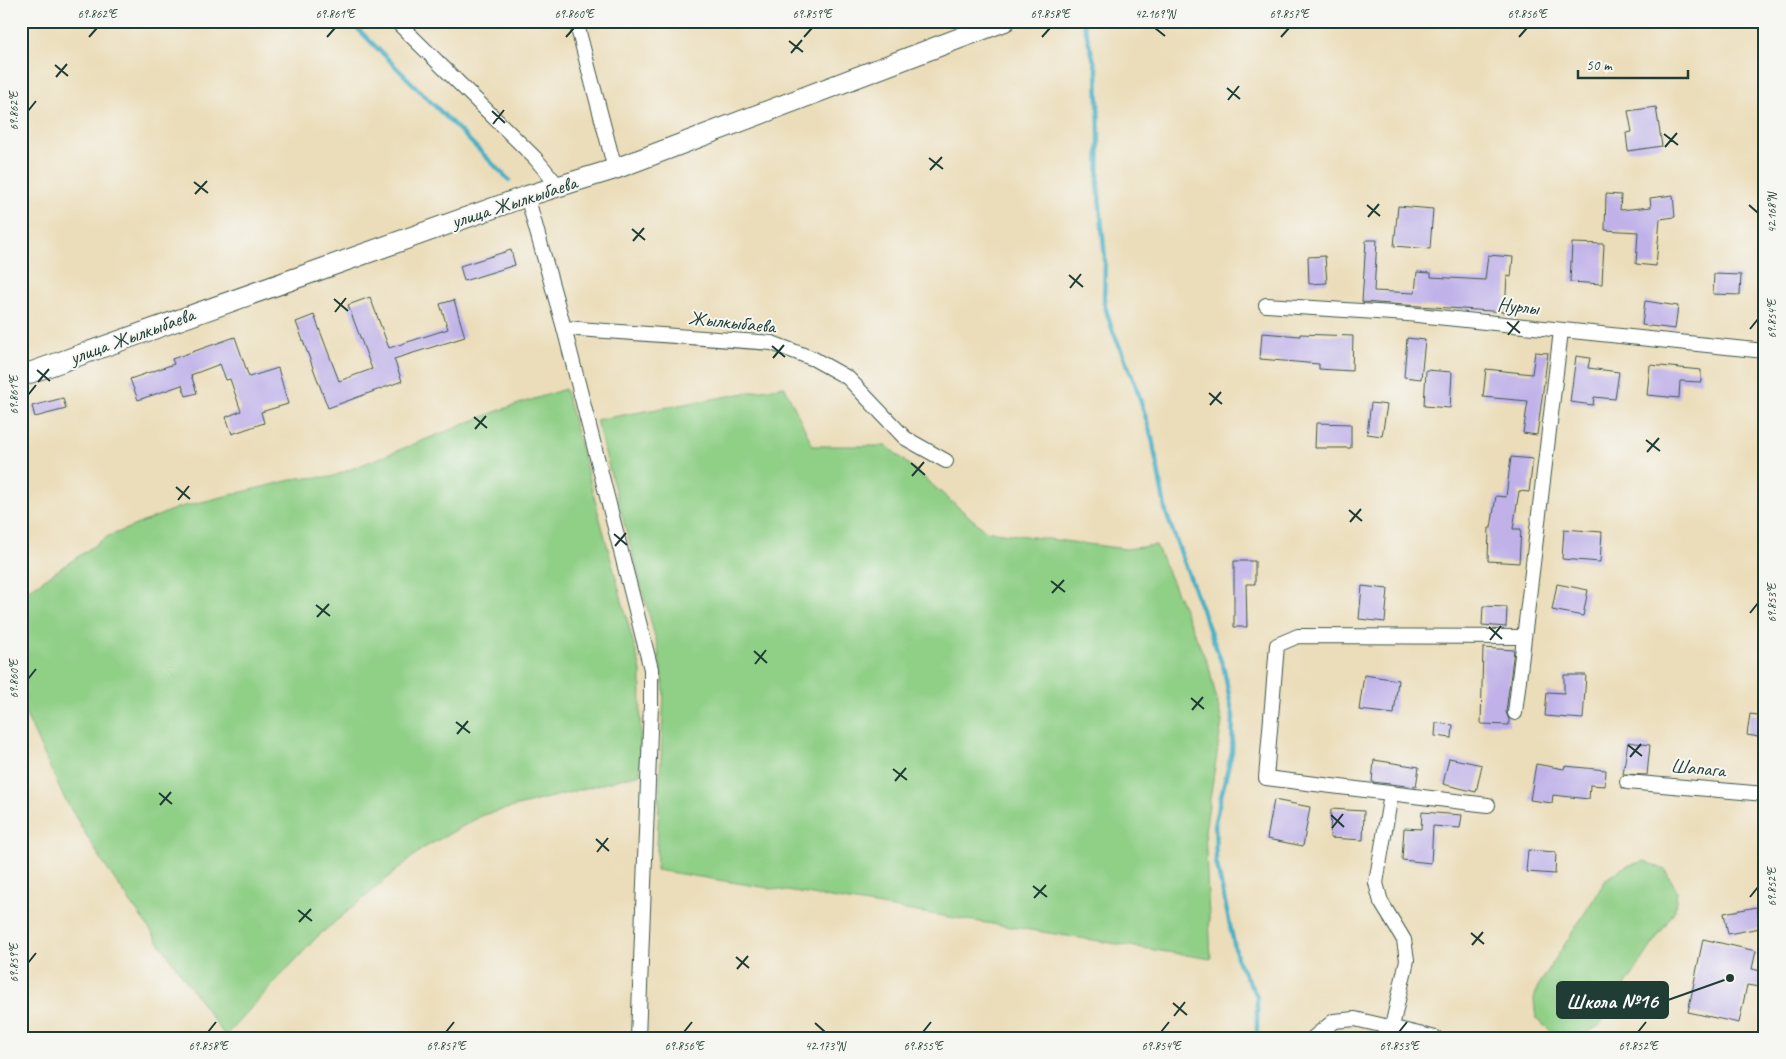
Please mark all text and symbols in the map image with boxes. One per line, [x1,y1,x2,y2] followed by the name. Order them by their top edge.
[77,6,118,22] text: 69.862°E
[315,6,356,22] text: 69.861°E
[554,6,595,22] text: 69.860°E
[792,6,833,22] text: 69.859°E
[1030,6,1071,22] text: 69.858°E
[1135,6,1177,22] text: 42.169°N
[1269,6,1310,22] text: 69.857°E
[1507,6,1548,22] text: 69.856°E
[1578,48,1688,80] scale bar
[1586,56,1613,75] text: 50 m
[6,90,22,131] text: 69.862°E
[447,169,582,234] street label: улица Жылкыбаева
[1764,191,1780,233] text: 42.168°N
[1496,291,1541,321] street label: Нурлы
[1764,298,1780,339] text: 69.854°E
[65,301,199,370] street label: улица Жылкыбаева
[687,305,779,339] street label: Жылкыбаева
[6,374,22,415] text: 69.861°E
[1764,582,1780,623] text: 69.853°E
[6,658,22,699] text: 69.860°E
[1670,753,1728,783] street label: Шапага
[1764,866,1780,907] text: 69.852°E
[6,942,22,983] text: 69.859°E
[1557,982,1668,1018] callout: Школа №16
[1566,988,1660,1014] text: Школа №16
[188,1038,229,1054] text: 69.858°E
[426,1038,467,1054] text: 69.857°E
[664,1038,705,1054] text: 69.856°E
[805,1038,847,1054] text: 42.173°N
[903,1038,944,1054] text: 69.855°E
[1141,1038,1182,1054] text: 69.854°E
[1379,1038,1420,1054] text: 69.853°E
[1618,1038,1659,1054] text: 69.852°E

